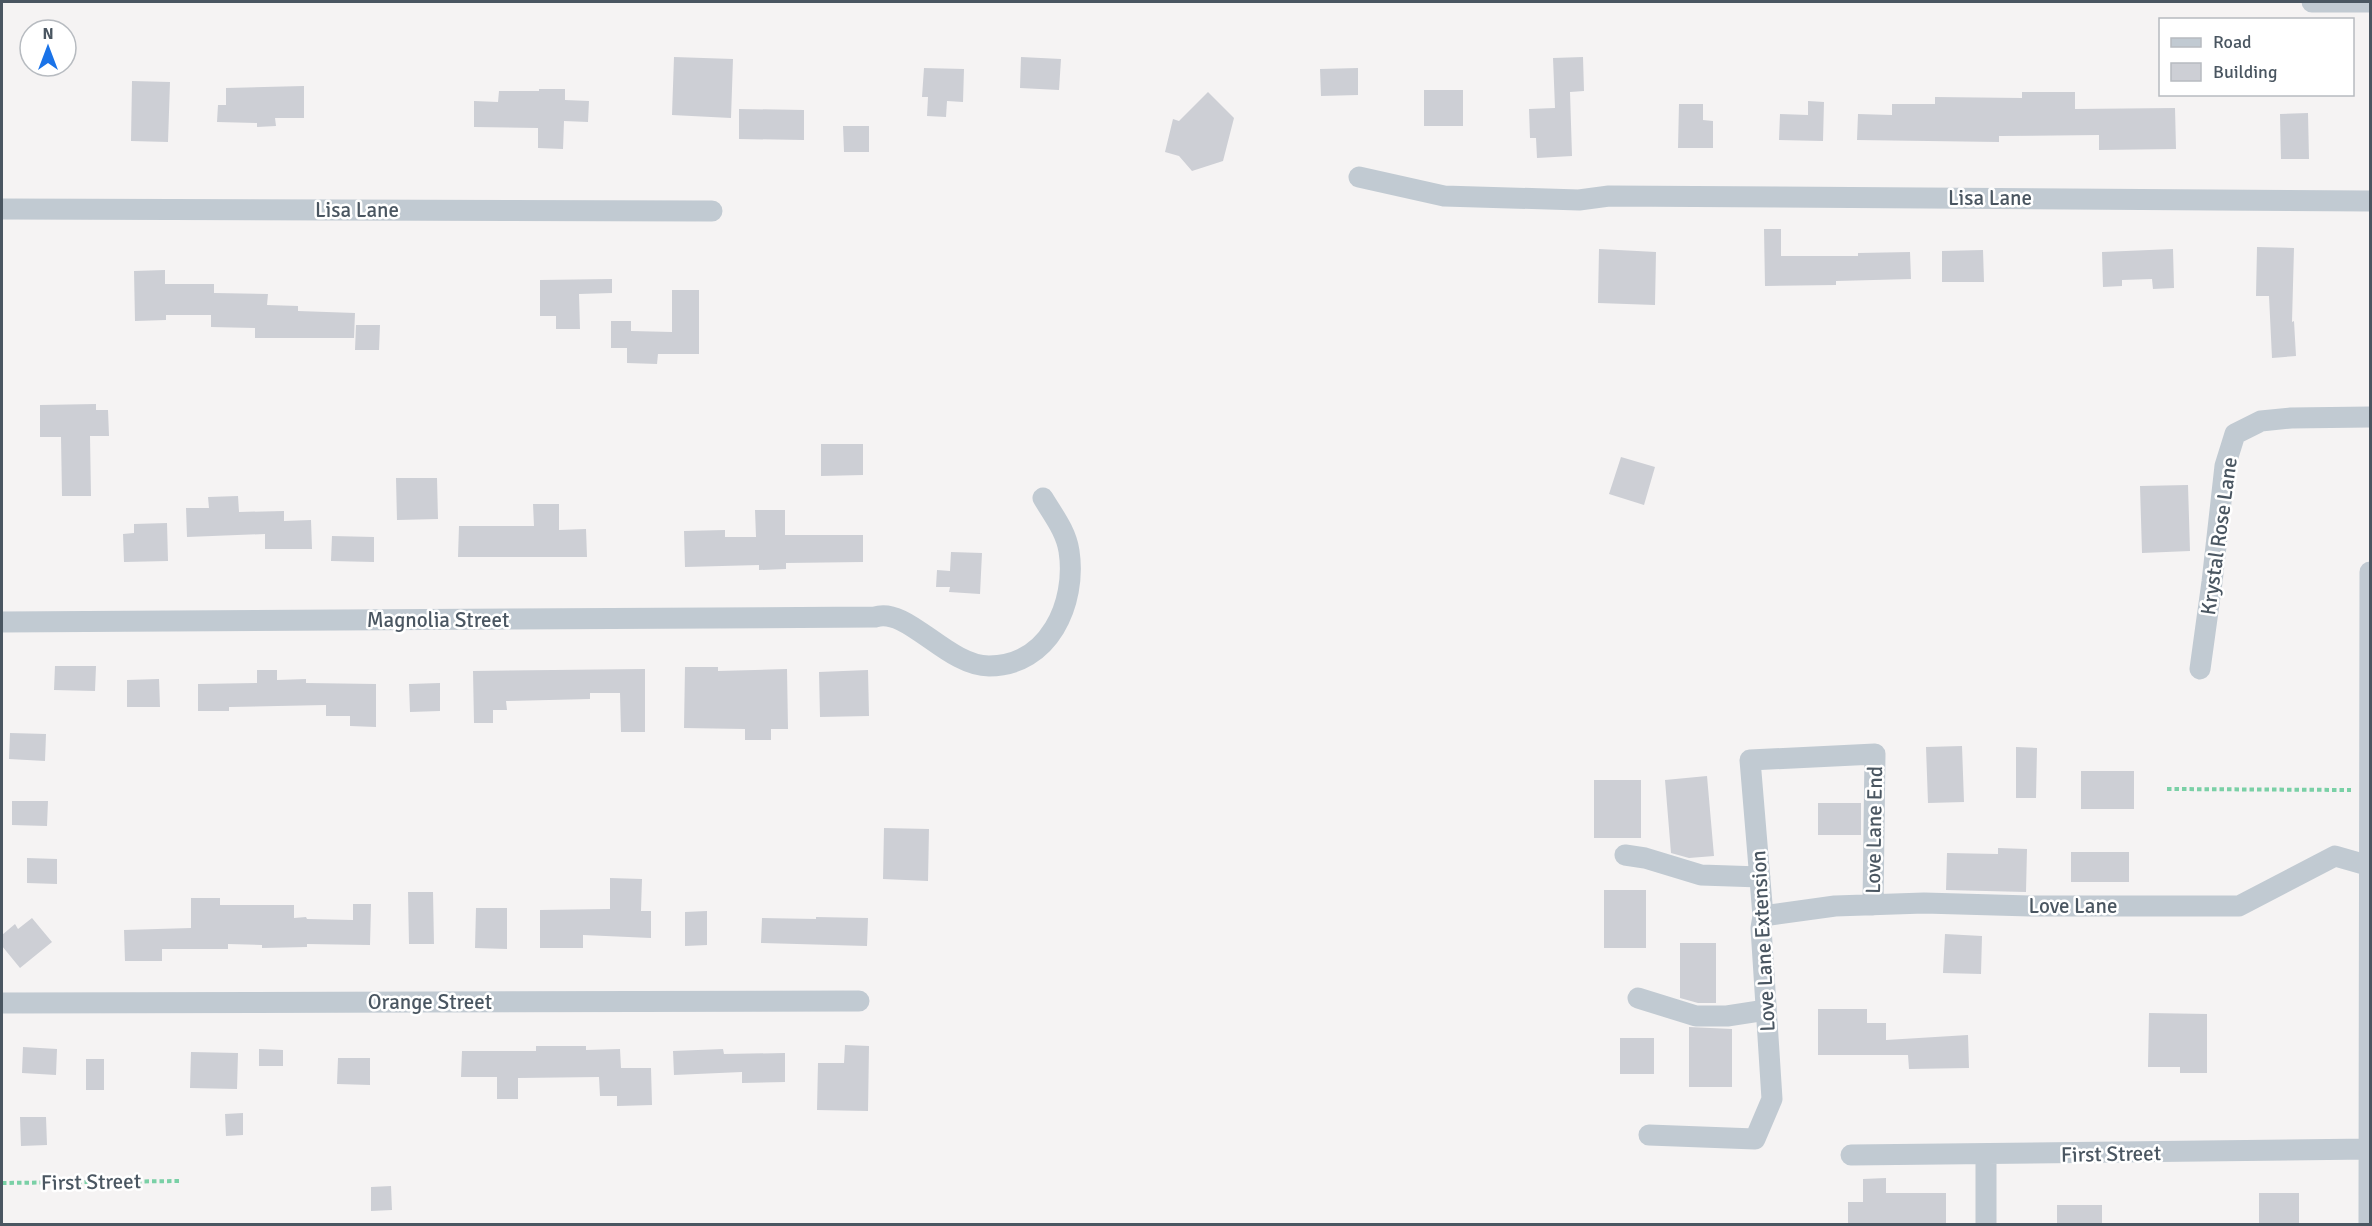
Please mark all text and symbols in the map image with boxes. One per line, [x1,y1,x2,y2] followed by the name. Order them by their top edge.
[18,18,78,78] north arrow
[2159,18,2354,96] legend
[42,24,54,44] text: N
[2213,31,2252,53] text: Road
[2213,61,2277,83] text: Building
[1948,185,2032,211] street label: Lisa Lane
[315,197,399,223] street label: Lisa Lane
[2195,455,2243,617] street label: Krystal Rose Lane
[367,607,509,633] street label: Magnolia Street
[1860,766,1888,894] street label: Love Lane End
[1745,850,1781,1032] street label: Love Lane Extension
[2029,893,2117,919] street label: Love Lane
[368,989,492,1015] street label: Orange Street
[2061,1140,2161,1168] street label: First Street
[41,1168,141,1196] street label: First Street

